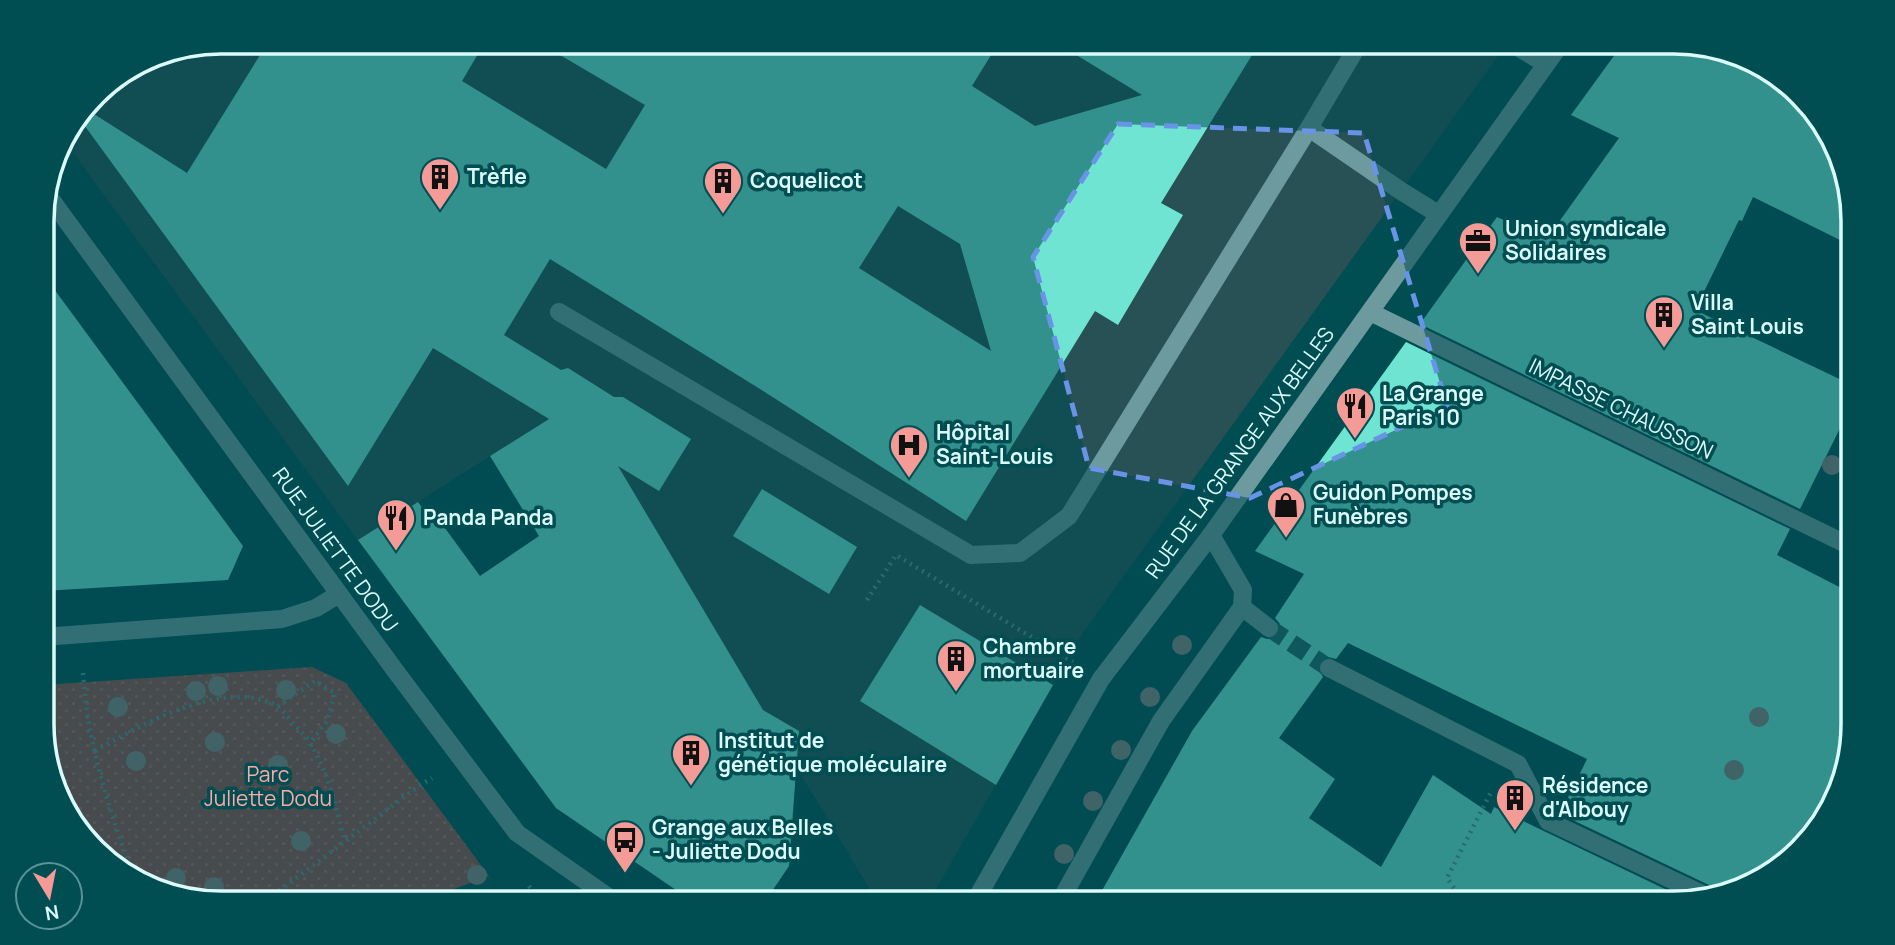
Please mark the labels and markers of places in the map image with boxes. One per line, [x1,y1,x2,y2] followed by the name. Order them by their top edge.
[419,156,461,211] building icon: Trèfle
[702,160,744,215] building icon: Coquelicot
[467,162,527,190] place label: Trèfle
[750,166,863,194] place label: Coquelicot
[1505,214,1667,266] place label: Union syndicale Solidaires
[1457,220,1499,275] office icon: Union syndicale Solidaires
[1691,288,1804,340] place label: Villa Saint Louis
[1643,294,1685,349] building icon: Villa Saint Louis
[1382,379,1484,431] place label: La Grange Paris 10
[1334,385,1376,440] restaurant icon: La Grange Paris 10
[936,418,1053,470] place label: Hôpital Saint-Louis
[888,424,930,479] hospital icon: Hôpital Saint-Louis
[1313,478,1473,530] place label: Guidon Pompes Funèbres
[1265,484,1307,539] shop icon: Guidon Pompes Funèbres
[375,497,417,552] restaurant icon: Panda Panda
[423,503,554,531] place label: Panda Panda
[983,632,1084,684] place label: Chambre mortuaire
[935,638,977,693] building icon: Chambre mortuaire
[718,726,947,778] place label: Institut de génétique moléculaire
[670,732,712,787] building icon: Institut de génétique moléculaire
[1542,771,1648,823] place label: Résidence d'Albouy
[1494,777,1536,832] building icon: Résidence d'Albouy
[652,813,833,865] place label: Grange aux Belles - Juliette Dodu
[604,819,646,874] bus stop icon: Grange aux Belles - Juliette Dodu

